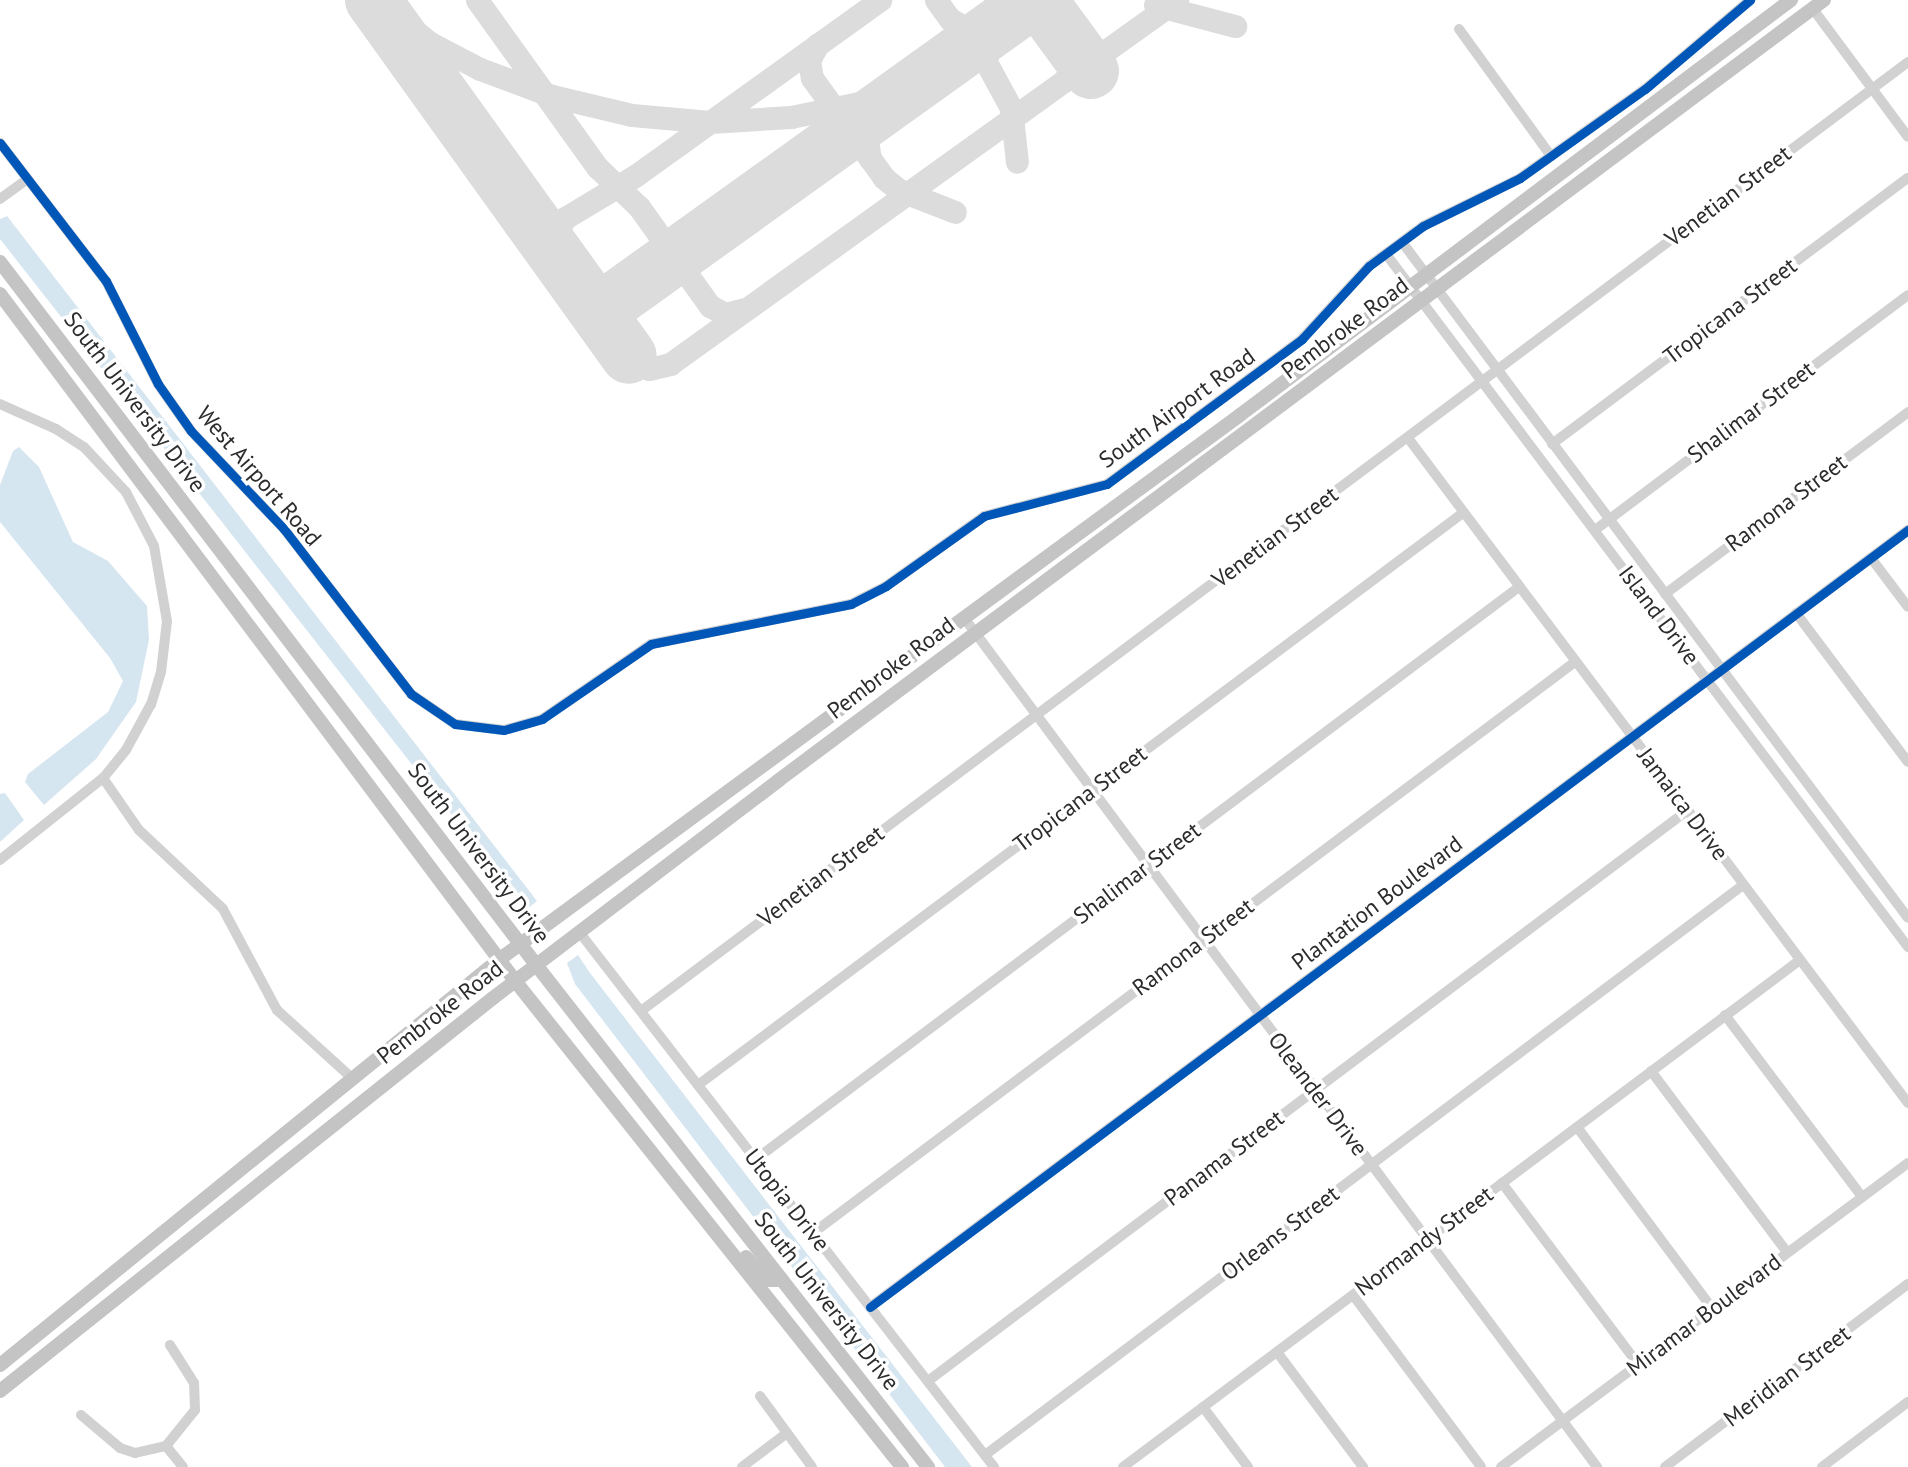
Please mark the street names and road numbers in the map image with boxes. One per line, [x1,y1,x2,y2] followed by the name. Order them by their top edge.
[1660,140,1796,252] street label: Venetian Street
[1658,252,1802,370] street label: Tropicana Street
[1276,271,1414,385] street label: Pembroke Road
[58,306,212,498] street label: South University Drive
[1093,342,1261,474] street label: South Airport Road
[1682,355,1820,469] street label: Shalimar Street
[191,400,327,552] street label: West Airport Road
[1720,448,1852,558] street label: Ramona Street
[1207,481,1343,593] street label: Venetian Street
[1613,560,1705,670] street label: Island Drive
[822,611,960,725] street label: Pembroke Road
[1008,740,1152,858] street label: Tropicana Street
[1632,742,1734,866] street label: Jamaica Drive
[402,757,556,949] street label: South University Drive
[1068,816,1206,930] street label: Shalimar Street
[753,820,889,932] street label: Venetian Street
[1286,830,1468,976] street label: Plantation Boulevard
[1127,892,1259,1002] street label: Ramona Street
[372,954,508,1070] street label: Pembroke Road
[1263,1027,1373,1161] street label: Oleander Drive
[1159,1104,1289,1212] street label: Panama Street
[738,1143,836,1257] street label: Utopia Drive
[1216,1180,1344,1286] street label: Orleans Street
[1349,1180,1499,1302] street label: Normandy Street
[749,1206,905,1396] street label: South University Drive
[1621,1248,1787,1382] street label: Miramar Boulevard
[1718,1319,1856,1433] street label: Meridian Street

